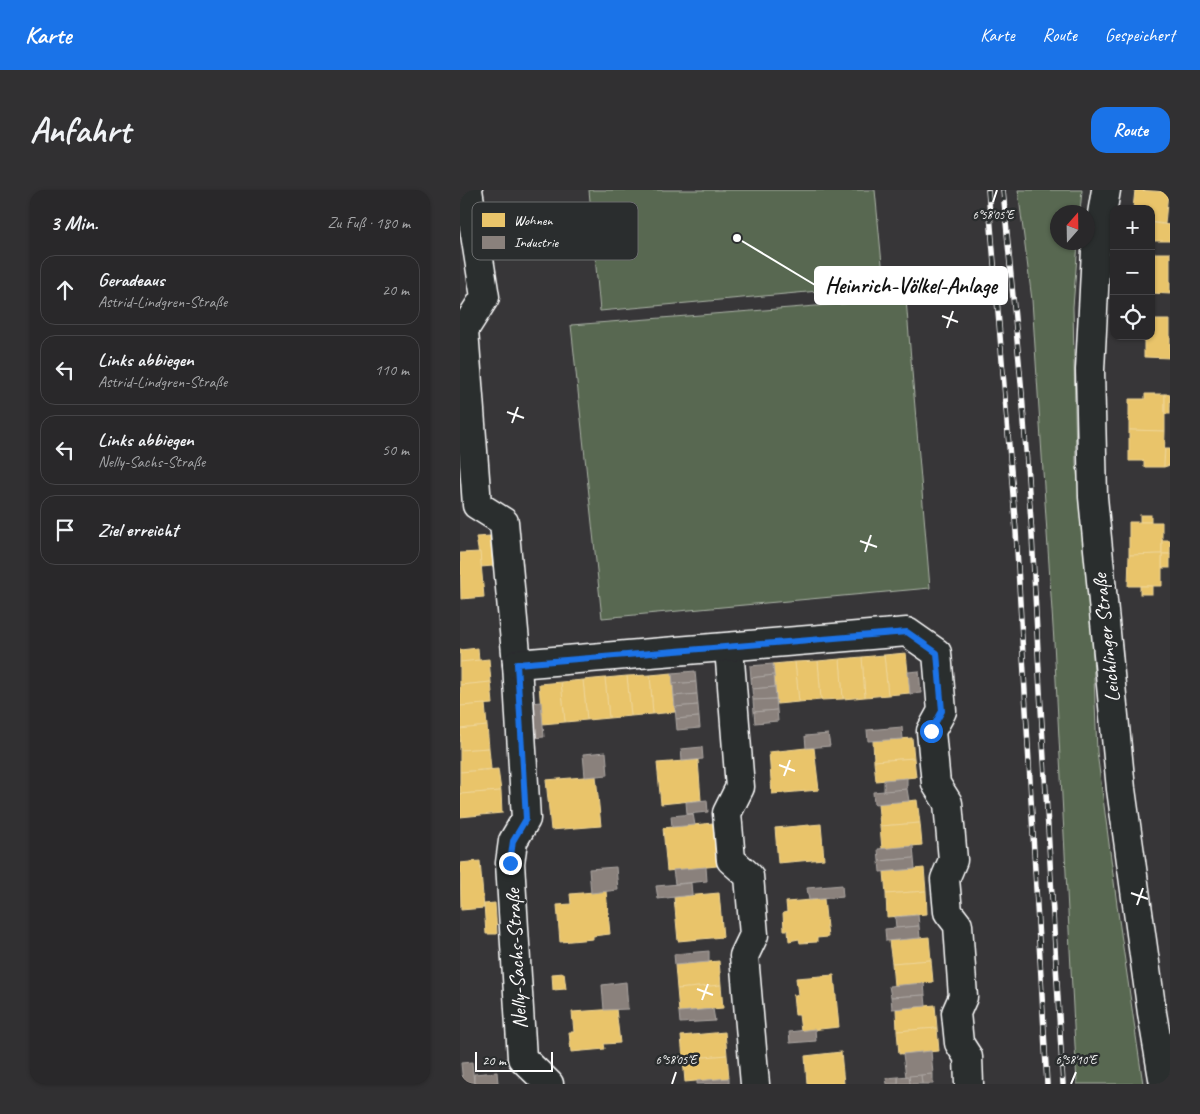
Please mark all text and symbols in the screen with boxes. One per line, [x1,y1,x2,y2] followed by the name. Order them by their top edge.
[25,20,72,50] text: Karte
[980,24,1015,46] text: Karte
[1043,24,1077,46] text: Route
[1105,24,1175,46] text: Gespeichert
[1091,107,1170,153] button: Route
[30,108,130,153] text: Anfahrt
[472,202,638,260] legend
[1050,205,1095,250] north arrow
[1110,205,1155,340] map controls
[1110,205,1155,250] button: +
[973,207,1015,223] text: 6°58'05"E
[50,210,98,236] text: 3 Min.
[514,212,553,229] text: Wohnen
[327,213,410,233] text: Zu Fuß · 180 m
[514,234,560,251] text: Industrie
[1110,250,1155,295] button: −
[815,267,1007,304] callout: Heinrich-Völkel-Anlage
[98,268,165,292] text: Geradeaus
[825,272,999,300] text: Heinrich-Völkel-Anlage
[51,276,79,304] icon: ahead
[382,280,409,300] text: 20 m
[98,292,227,312] text: Astrid-Lindgren-Straße
[1110,295,1155,340] button: locate
[98,348,194,372] text: Links abbiegen
[51,356,79,384] icon: left
[375,360,409,380] text: 110 m
[98,372,227,392] text: Astrid-Lindgren-Straße
[98,428,194,452] text: Links abbiegen
[51,436,79,464] icon: left
[382,440,409,460] text: 50 m
[98,452,205,472] text: Nelly-Sachs-Straße
[51,516,79,544] icon: arrive
[98,518,178,542] text: Ziel erreicht
[1086,570,1126,704] street label: Leichlinger Straße
[920,720,943,743] route start
[499,852,522,875] route end
[499,886,533,1030] street label: Nelly-Sachs-Straße
[475,1049,552,1072] scale bar
[482,1052,506,1069] text: 20 m
[656,1052,698,1068] text: 6°58'05"E
[1056,1052,1098,1068] text: 6°58'10"E

